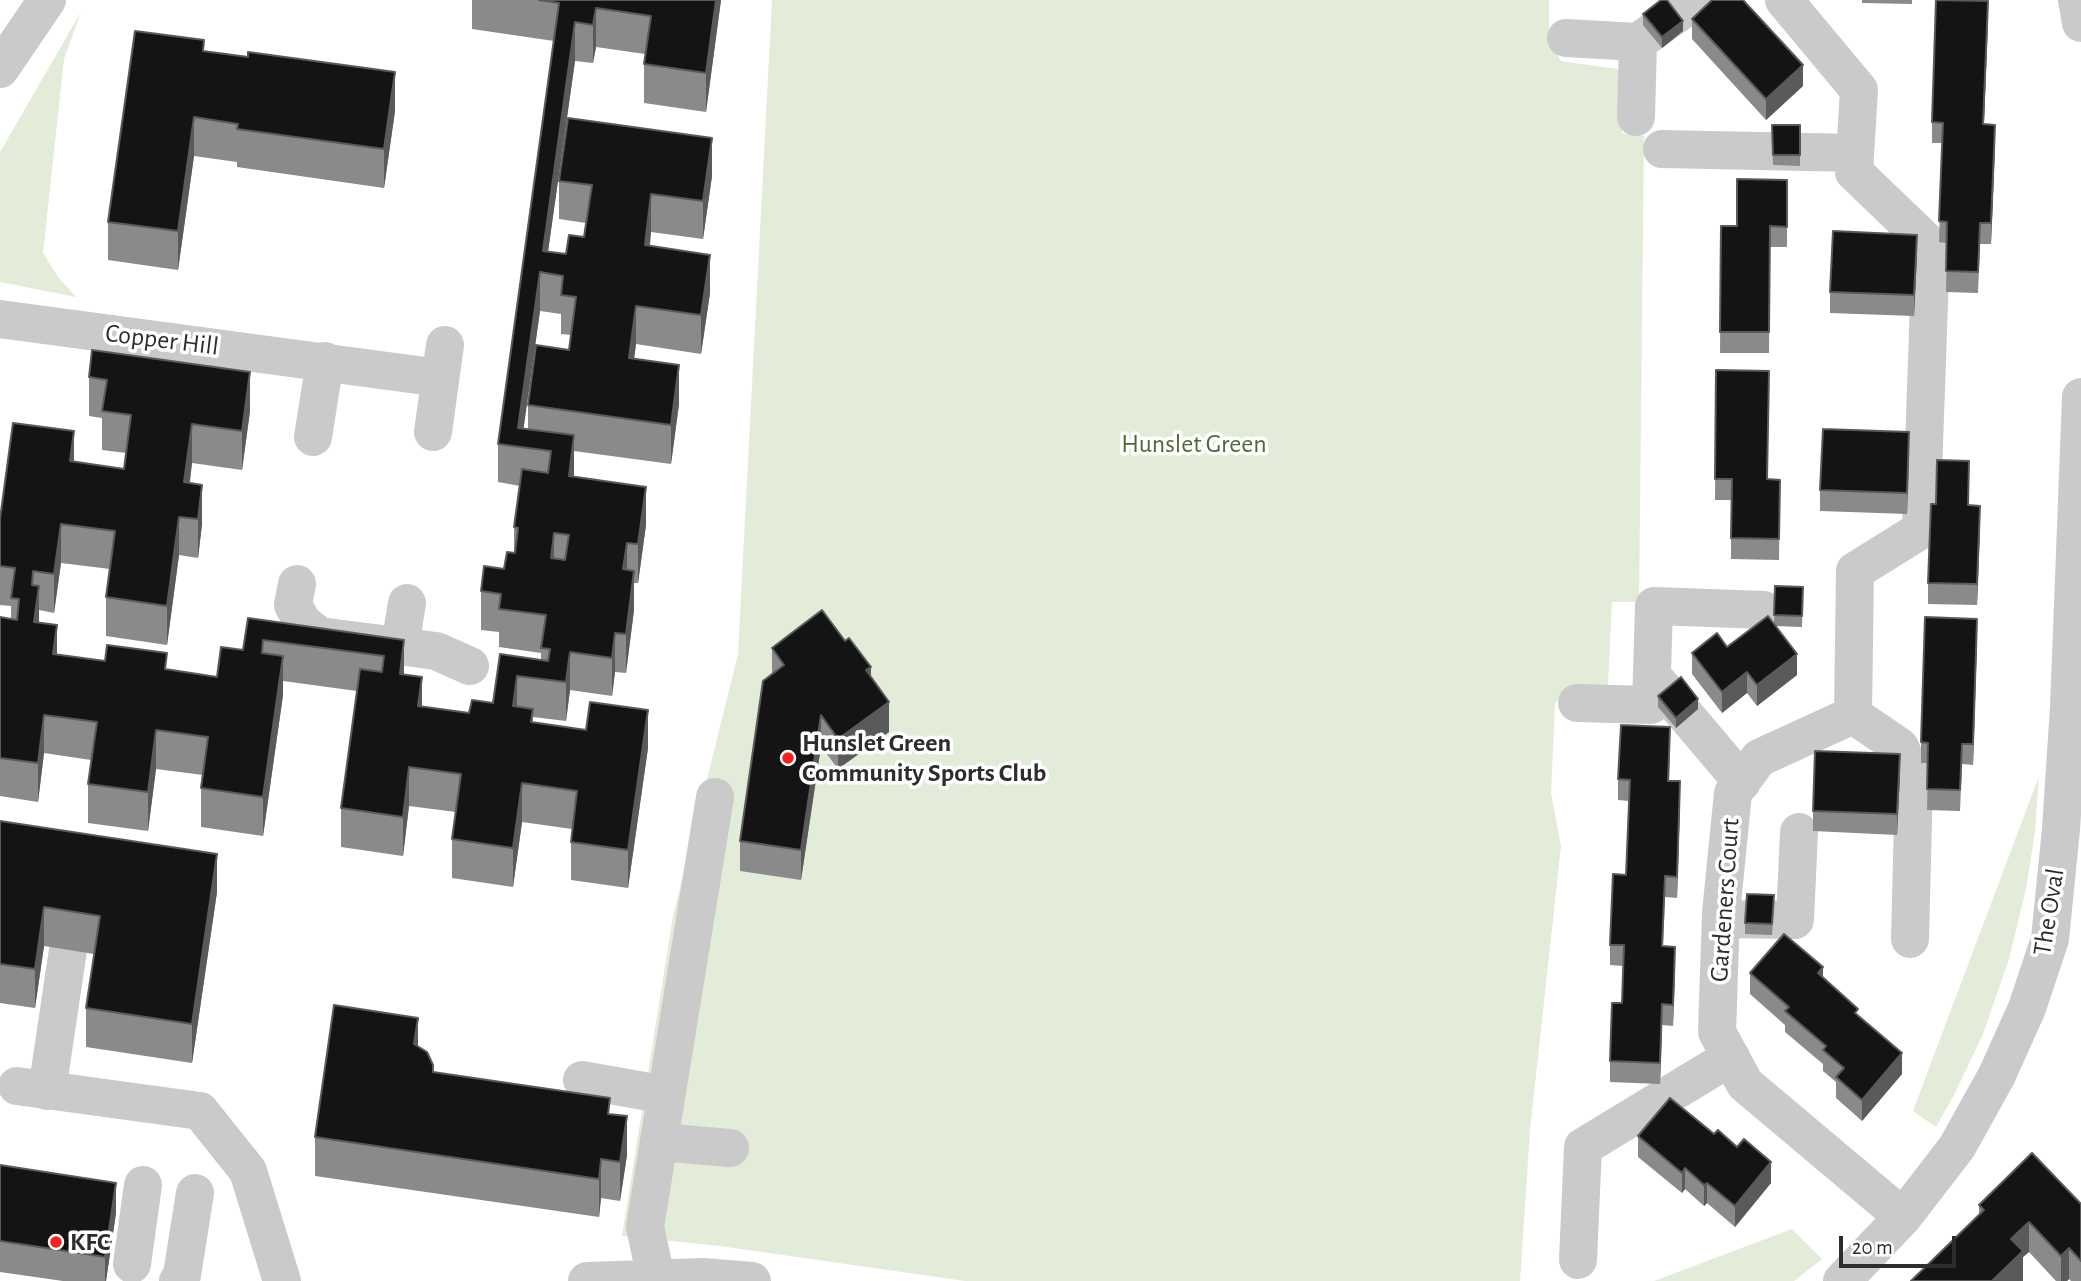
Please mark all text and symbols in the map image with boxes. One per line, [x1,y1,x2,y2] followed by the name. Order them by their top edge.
[104,318,220,362] street label: Copper Hill
[1121,428,1267,460] park label: Hunslet Green
[802,727,1046,788] place label: Hunslet Green Community Sports Club
[780,750,796,766] marker: Hunslet Green Community Sports Club
[1704,817,1746,983] street label: Gardeners Court
[2027,866,2071,958] street label: The Oval
[1843,1222,1960,1266] scale bar
[70,1226,110,1258] place label: KFC
[48,1234,64,1250] marker: KFC
[1852,1237,1893,1258] text: 20 m

